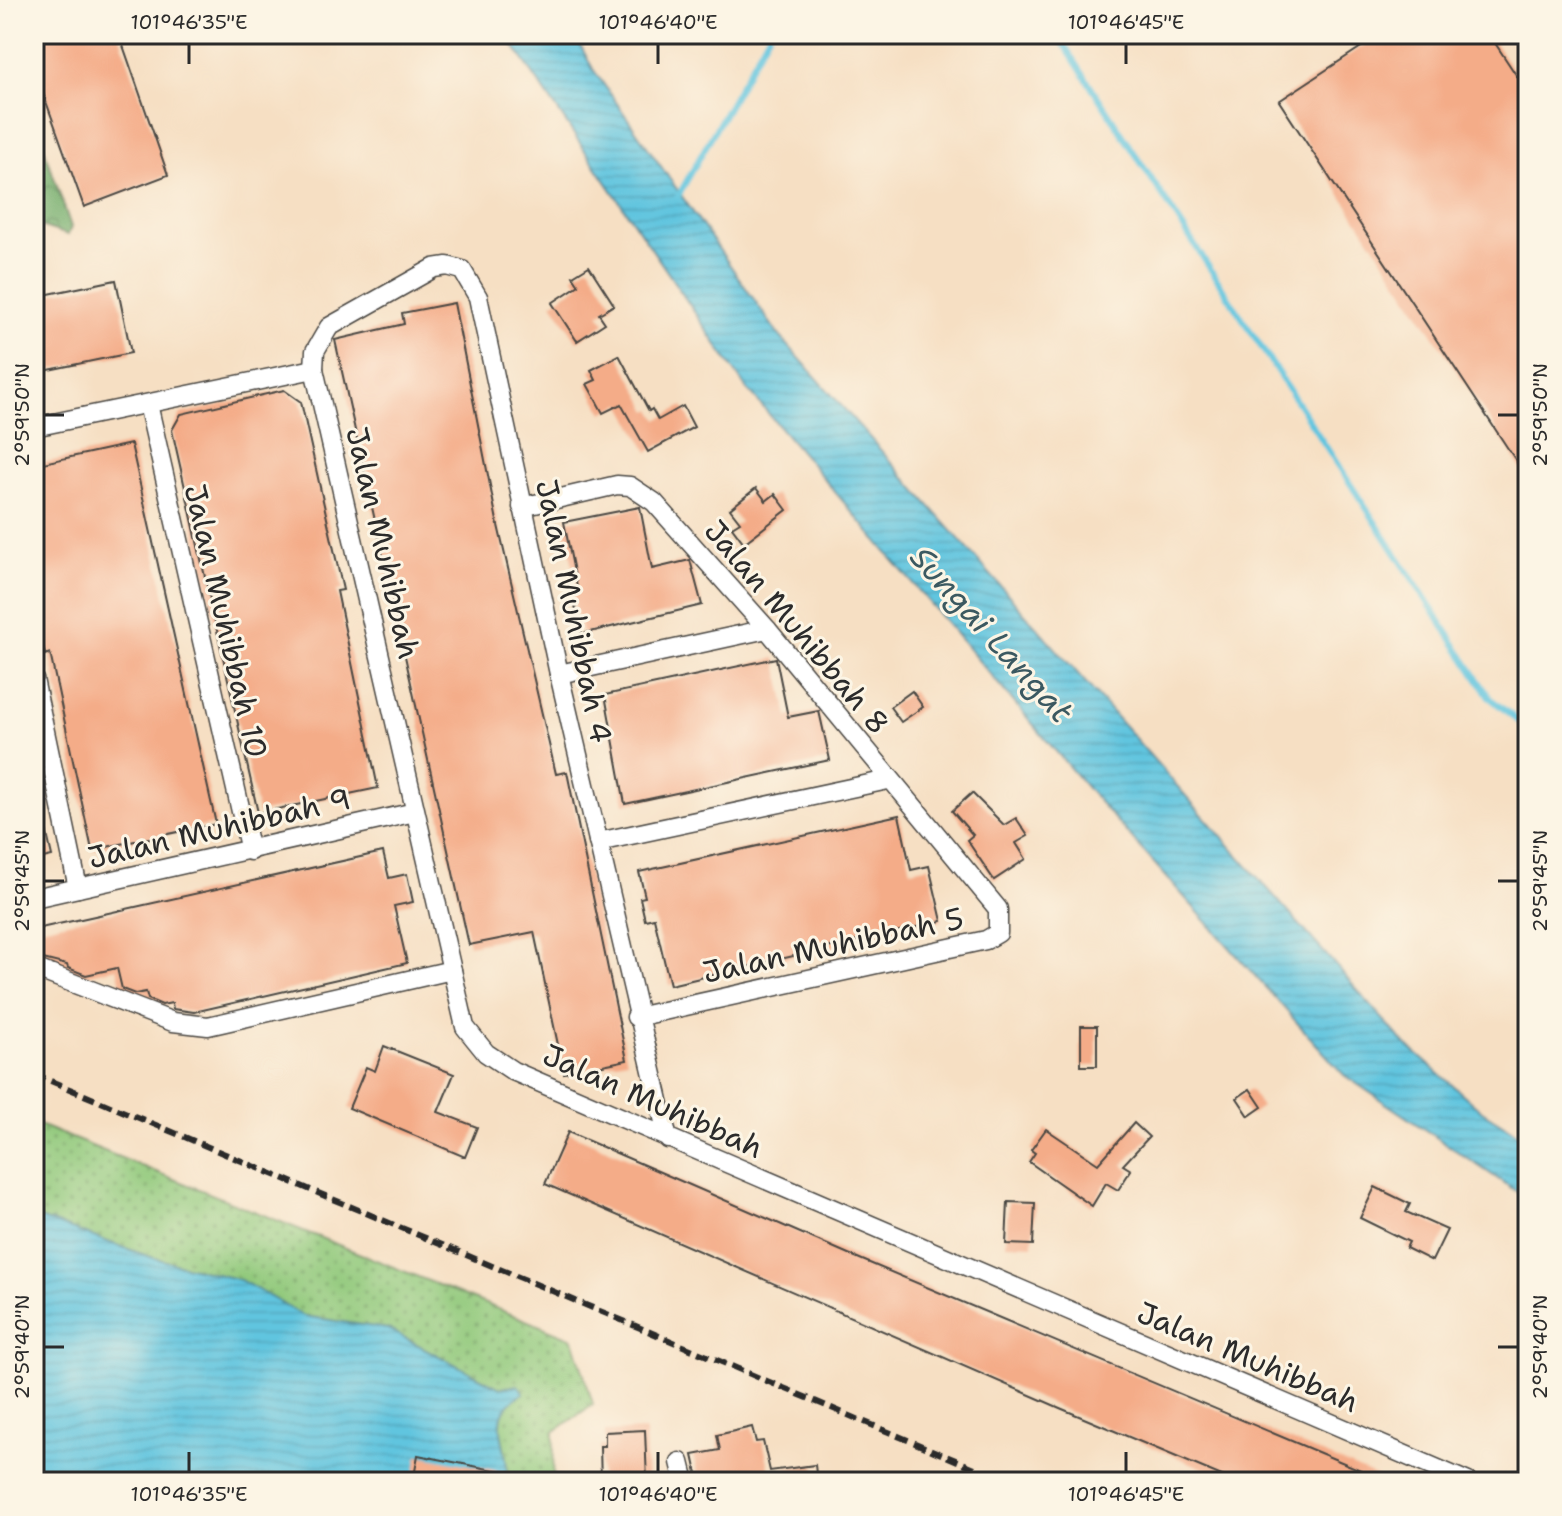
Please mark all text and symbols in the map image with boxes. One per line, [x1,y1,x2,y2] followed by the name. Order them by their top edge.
[131,9,247,35] text: 101°46'35"E
[598,9,718,35] text: 101°46'40"E
[1068,9,1184,35] text: 101°46'45"E
[9,363,35,467] text: 2°59'50"N
[1527,363,1553,467] text: 2°59'50"N
[336,423,430,663] street label: Jalan Muhibbah
[526,475,622,747] street label: Jalan Muhibbah 4
[175,480,277,762] street label: Jalan Muhibbah 10
[695,511,899,743] street label: Jalan Muhibbah 8
[901,536,1083,732] water label: Sungai Langat
[84,778,354,878] street label: Jalan Muhibbah 9
[9,830,35,932] text: 2°59'45"N
[1527,830,1553,932] text: 2°59'45"N
[699,897,967,993] street label: Jalan Muhibbah 5
[536,1034,770,1168] street label: Jalan Muhibbah
[1131,1292,1365,1422] street label: Jalan Muhibbah
[9,1294,35,1400] text: 2°59'40"N
[1527,1294,1553,1400] text: 2°59'40"N
[131,1481,247,1507] text: 101°46'35"E
[598,1481,718,1507] text: 101°46'40"E
[1068,1481,1184,1507] text: 101°46'45"E

